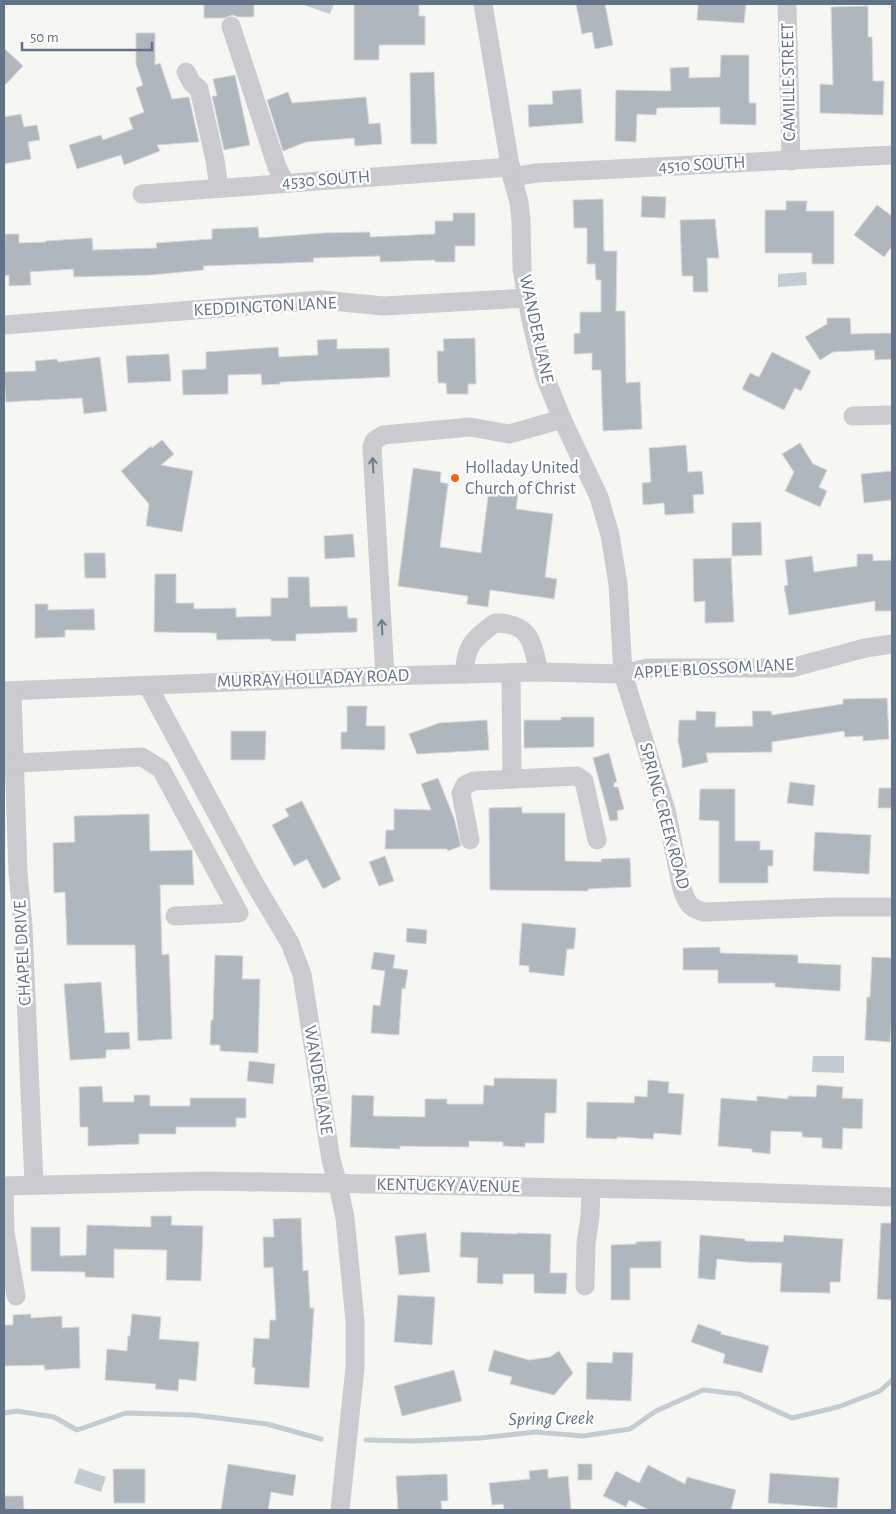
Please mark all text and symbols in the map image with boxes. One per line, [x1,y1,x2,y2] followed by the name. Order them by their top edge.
[22,20,152,52] scale bar
[779,22,799,141] street label: CAMILLE STREET
[30,30,59,45] text: 50 m
[658,154,746,176] street label: 4510 SOUTH
[281,168,371,192] street label: 4530 SOUTH
[516,273,556,385] street label: WANDER LANE
[193,294,337,320] street label: KEDDINGTON LANE
[368,457,377,473] one-way arrow
[465,459,579,498] place label: Holladay United Church of Christ
[449,472,461,484] marker: Holladay United Church of Christ
[378,620,387,636] one-way arrow
[633,656,795,682] street label: APPLE BLOSSOM LANE
[216,667,410,691] street label: MURRAY HOLLADAY ROAD
[636,741,692,891] street label: SPRING CREEK ROAD
[11,900,35,1006] street label: CHAPEL DRIVE
[300,1024,336,1136] street label: WANDER LANE
[376,1176,520,1196] street label: KENTUCKY AVENUE
[508,1409,594,1429] water label: Spring Creek

